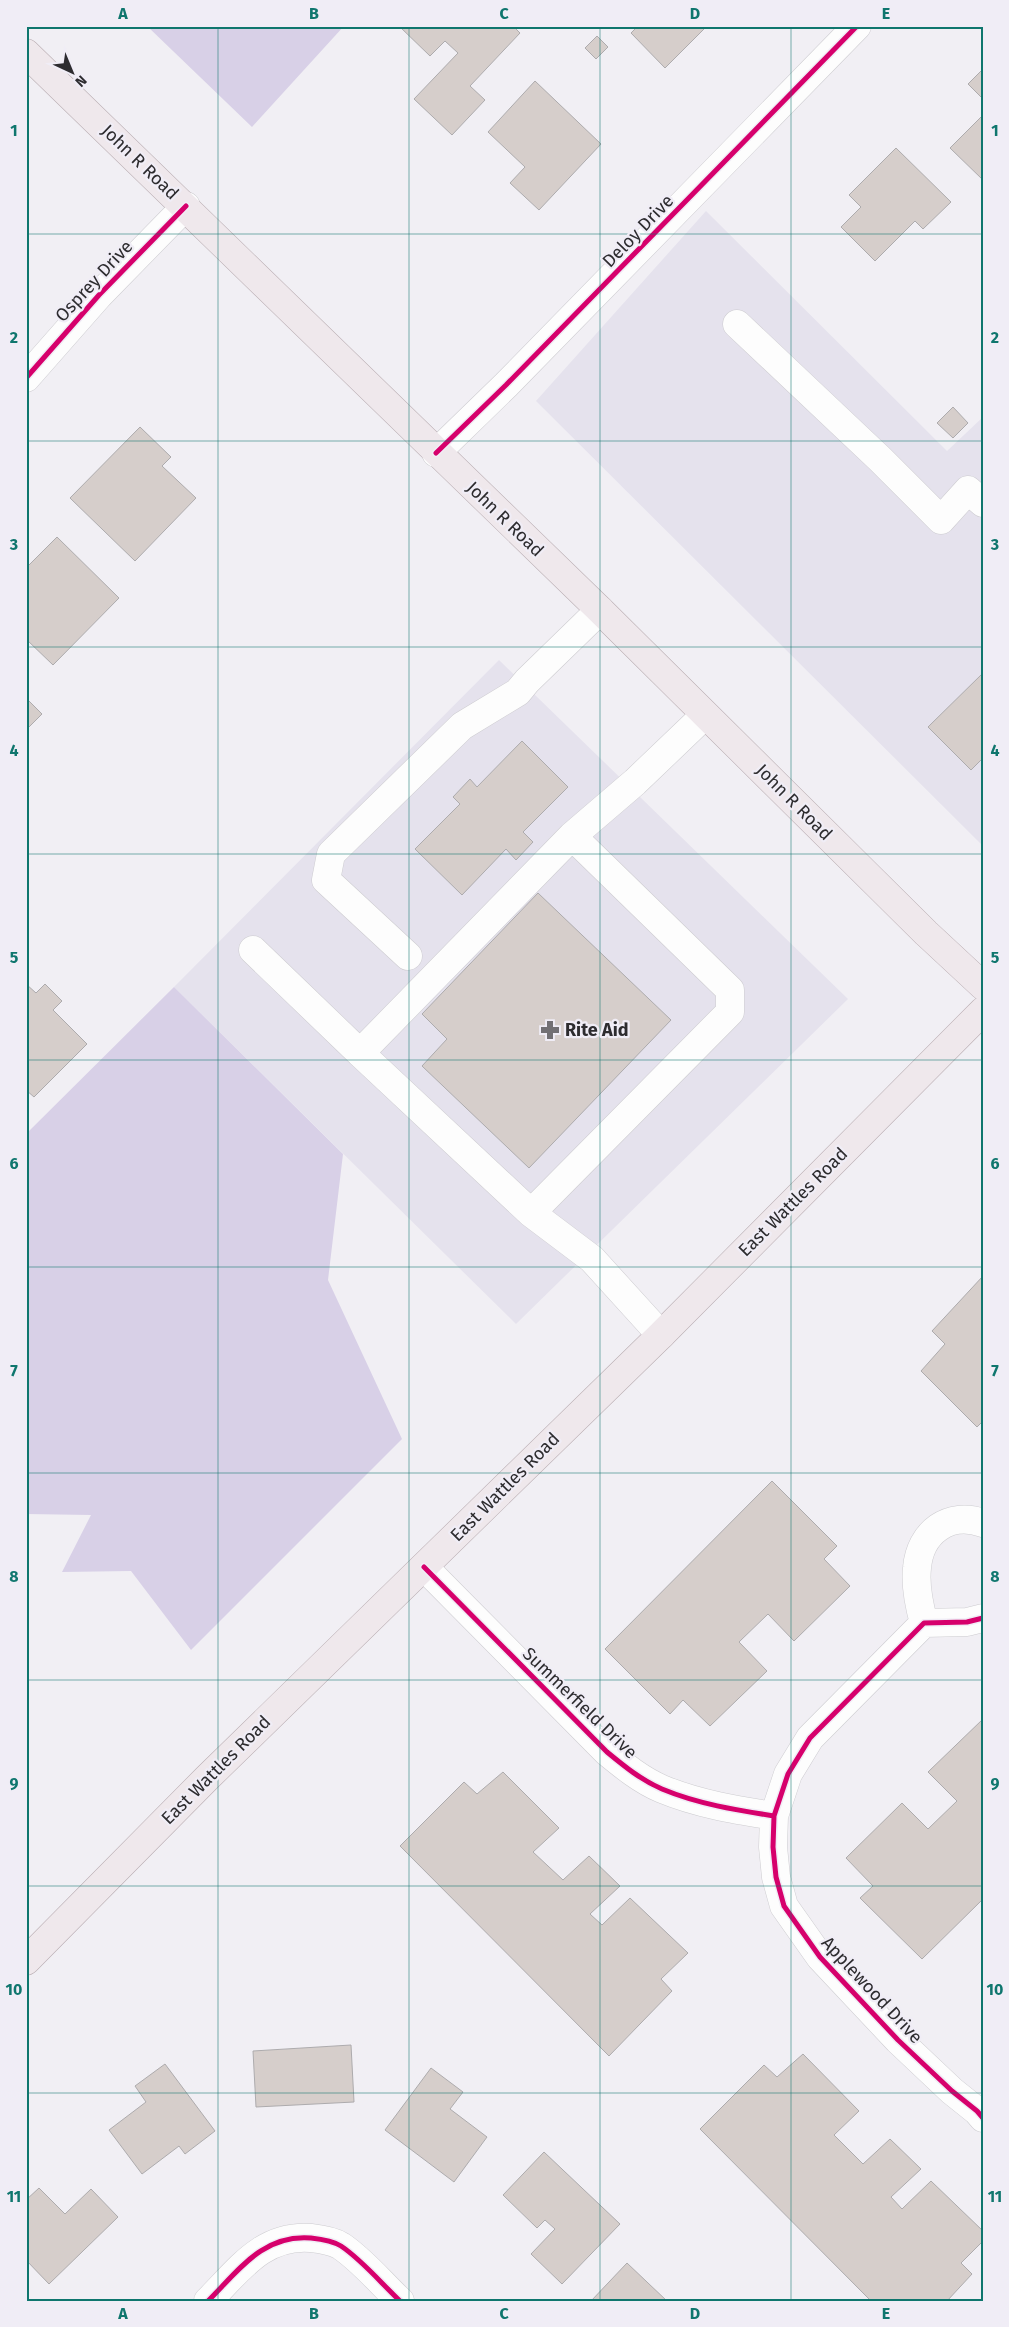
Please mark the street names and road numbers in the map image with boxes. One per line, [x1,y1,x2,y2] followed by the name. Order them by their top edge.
[97,120,183,204] street label: John R Road
[598,190,678,272] street label: Deloy Drive
[51,236,137,326] street label: Osprey Drive
[462,477,548,561] street label: John R Road
[751,759,837,845] street label: John R Road
[734,1143,852,1261] street label: East Wattles Road
[446,1428,564,1546] street label: East Wattles Road
[518,1643,642,1763] street label: Summerfield Drive
[157,1711,275,1829] street label: East Wattles Road
[817,1932,927,2048] street label: Applewood Drive

